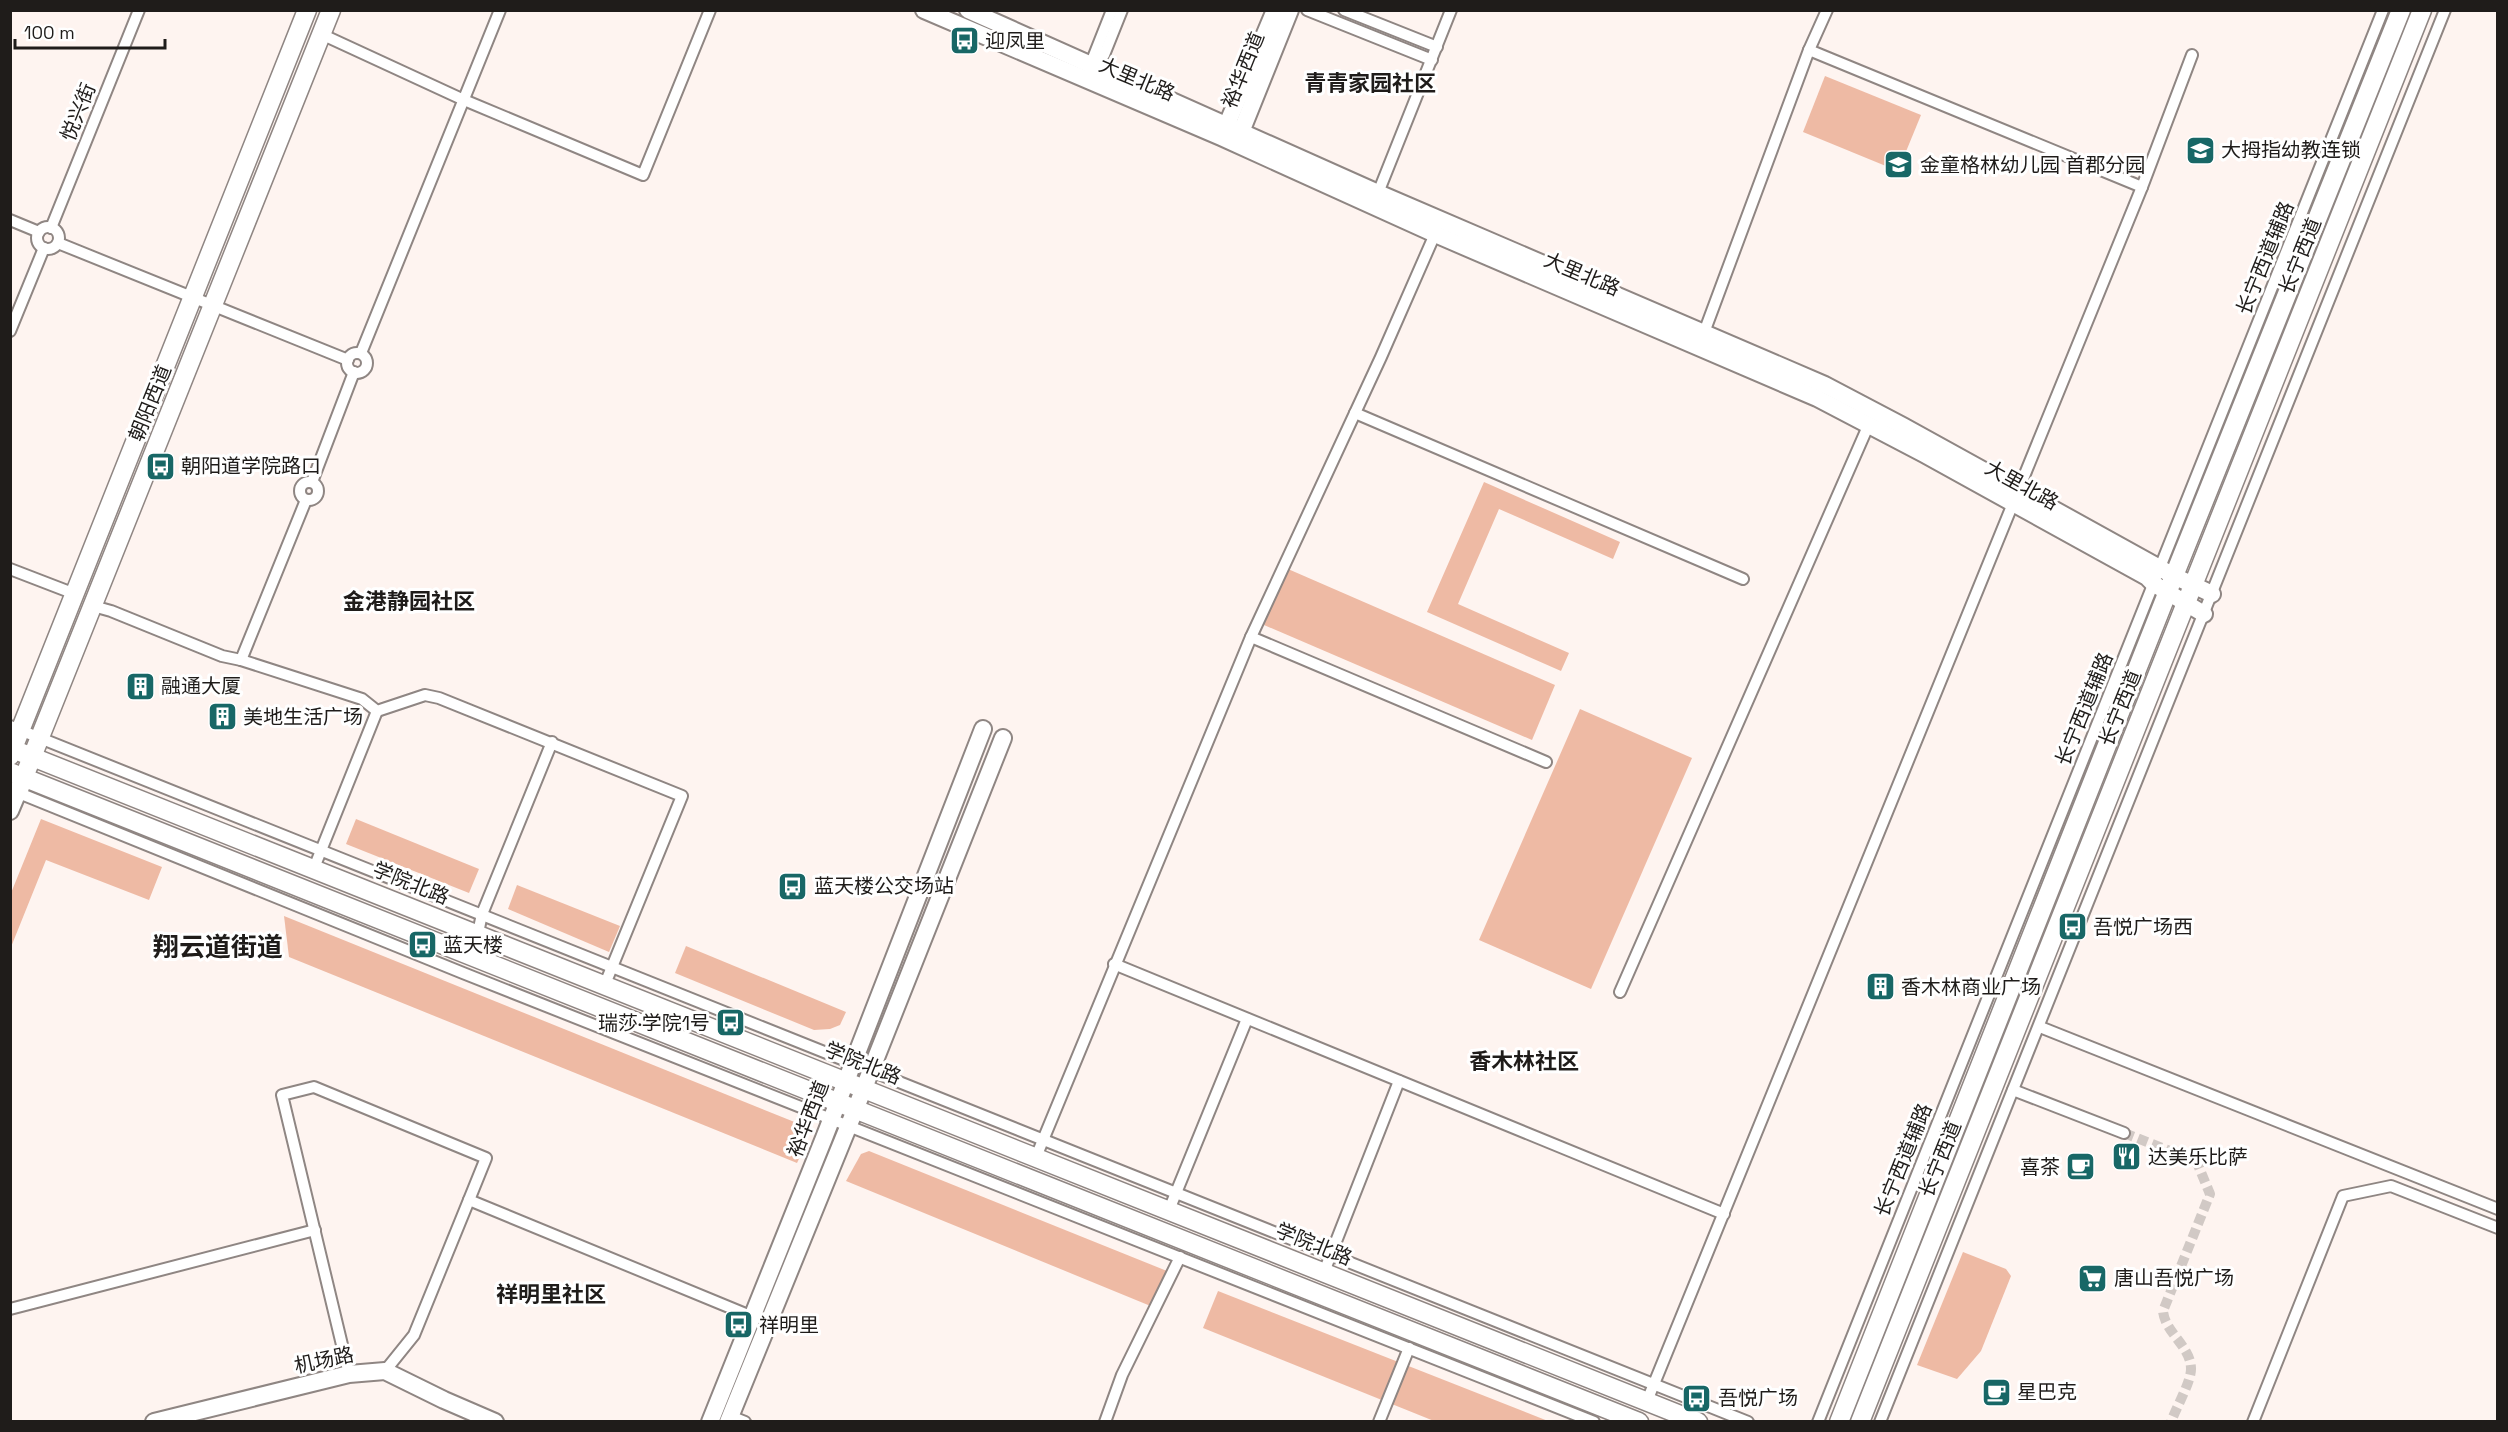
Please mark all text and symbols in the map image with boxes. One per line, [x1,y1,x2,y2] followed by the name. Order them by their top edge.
[15,12,165,50] scale bar
[24,21,75,44] text: 100 m
[948,25,980,57] bus stop icon: 迎凤里
[985,28,1045,54] place label: 迎凤里
[1216,28,1270,112] street label: 裕华西道
[1095,51,1179,107] street label: 大里北路
[1304,69,1436,97] district label: 青青家园社区
[55,79,101,145] street label: 悦兴街
[2184,134,2216,166] school or university icon: 大拇指幼教连锁
[2221,137,2361,163] place label: 大拇指幼教连锁
[1883,149,1915,181] school or university icon: 金童格林幼儿园 首郡分园
[1920,152,2145,178] place label: 金童格林幼儿园 首郡分园
[2230,197,2300,319] street label: 长宁西道辅路
[2273,214,2327,298] street label: 长宁西道
[1540,246,1624,302] street label: 大里北路
[123,361,177,445] street label: 朝阳西道
[144,450,176,482] bus stop icon: 朝阳道学院路口
[181,453,321,479] place label: 朝阳道学院路口
[1981,454,2063,516] street label: 大里北路
[343,587,475,615] district label: 金港静园社区
[2049,648,2119,770] street label: 长宁西道辅路
[2093,666,2147,750] street label: 长宁西道
[124,670,156,702] building icon: 融通大厦
[161,673,241,699] place label: 融通大厦
[206,701,238,733] building icon: 美地生活广场
[243,704,363,730] place label: 美地生活广场
[369,856,453,910] street label: 学院北路
[777,870,809,902] bus stop icon: 蓝天楼公交场站
[814,873,954,899] place label: 蓝天楼公交场站
[2056,911,2088,943] bus stop icon: 吾悦广场西
[2093,914,2193,940] place label: 吾悦广场西
[406,929,438,961] bus stop icon: 蓝天楼
[153,930,283,964] district label: 翔云道街道
[443,932,503,958] place label: 蓝天楼
[1864,971,1896,1003] building icon: 香木林商业广场
[1901,974,2041,1000] place label: 香木林商业广场
[715,1007,747,1039] bus stop icon: 瑞莎·学院1号
[598,1010,710,1036] place label: 瑞莎·学院1号
[821,1036,905,1090] street label: 学院北路
[1469,1047,1579,1075] district label: 香木林社区
[782,1077,834,1161] street label: 裕华西道
[1868,1099,1938,1221] street label: 长宁西道辅路
[1913,1117,1967,1201] street label: 长宁西道
[2111,1141,2143,1173] restaurant icon: 达美乐比萨
[2148,1144,2248,1170] place label: 达美乐比萨
[2065,1151,2097,1183] cafe icon: 喜茶
[2020,1154,2060,1180] place label: 喜茶
[1272,1217,1356,1271] street label: 学院北路
[2077,1262,2109,1294] supermarket icon: 唐山吾悦广场
[2114,1265,2234,1291] place label: 唐山吾悦广场
[496,1280,606,1308] district label: 祥明里社区
[722,1309,754,1341] bus stop icon: 祥明里
[759,1312,819,1338] place label: 祥明里
[292,1341,356,1379] street label: 机场路
[1980,1376,2012,1408] cafe icon: 星巴克
[2017,1379,2077,1405] place label: 星巴克
[1681,1382,1713,1414] bus stop icon: 吾悦广场
[1718,1385,1798,1411] place label: 吾悦广场

